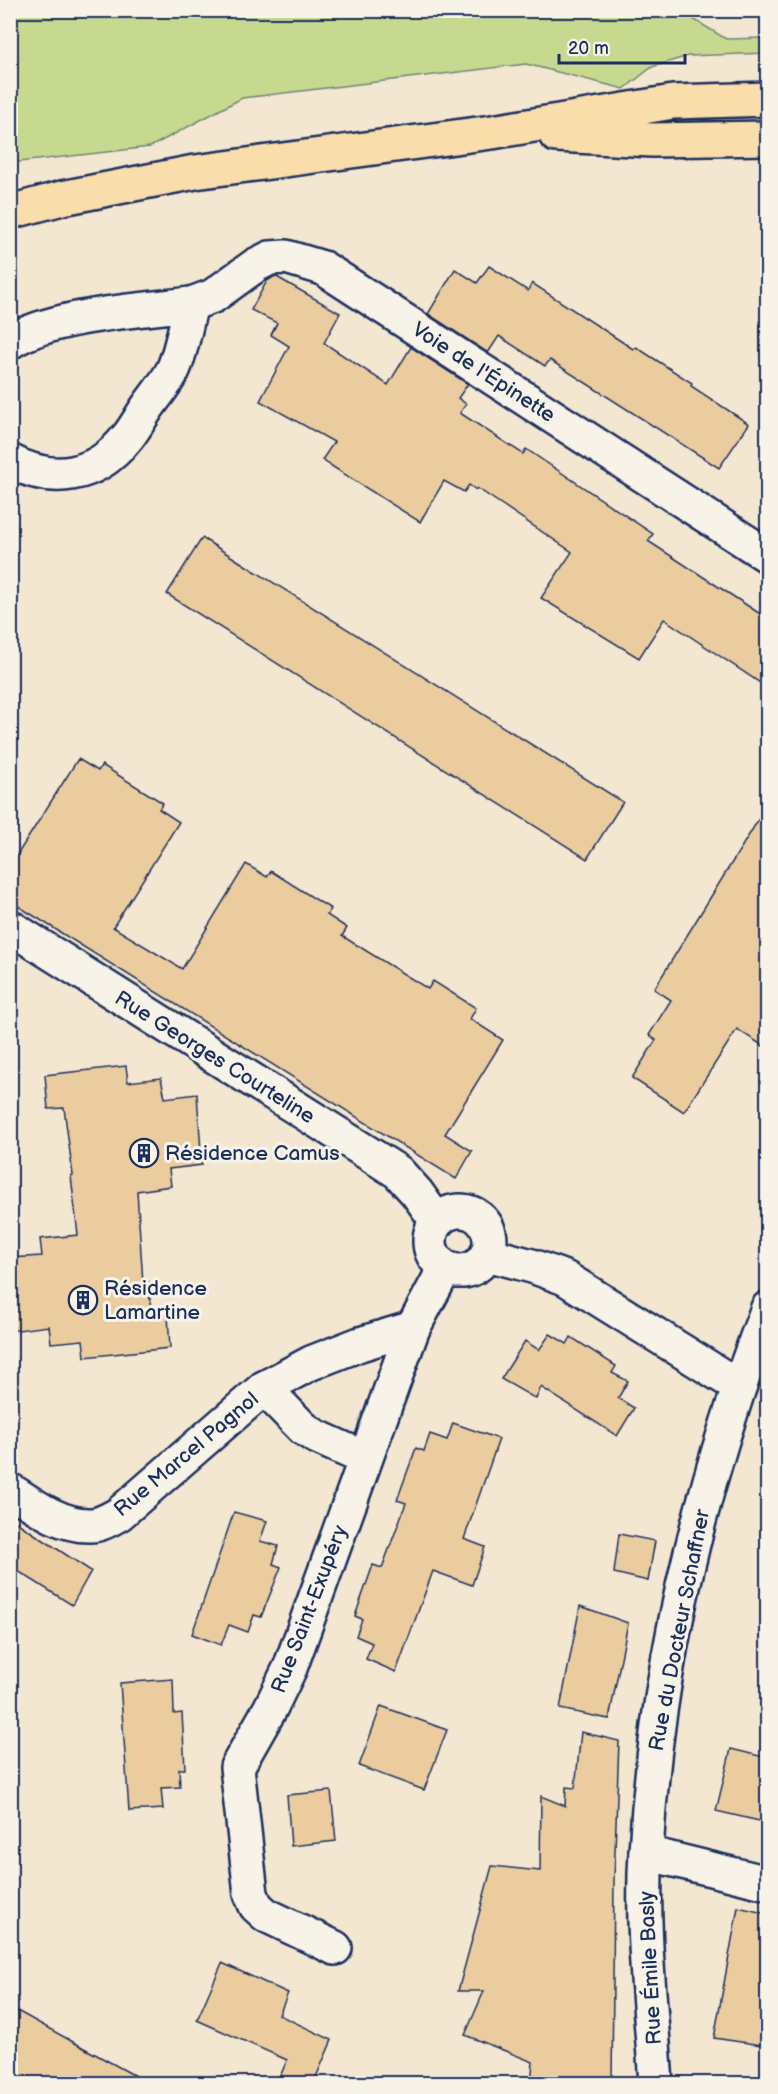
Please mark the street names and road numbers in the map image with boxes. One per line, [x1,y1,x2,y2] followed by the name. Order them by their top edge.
[408,317,560,428] street label: Voie de l'Épinette
[110,986,319,1129] street label: Rue Georges Courteline
[109,1387,264,1522] street label: Rue Marcel Pagnol
[644,1507,715,1753] street label: Rue du Docteur Schaffner
[266,1521,353,1697] street label: Rue Saint-Exupéry
[634,1890,667,2045] street label: Rue Émile Basly

